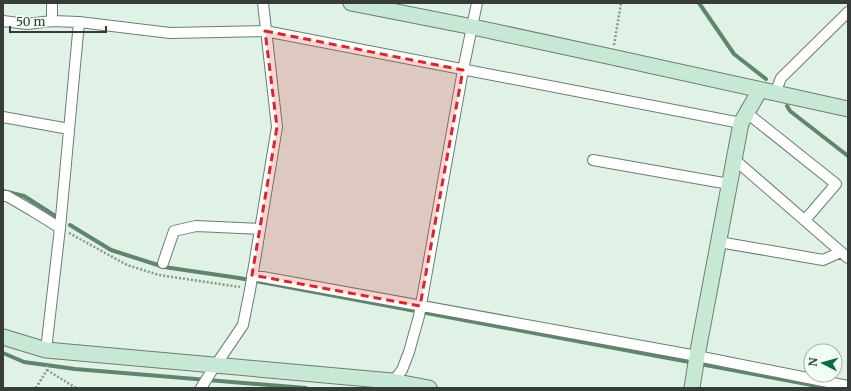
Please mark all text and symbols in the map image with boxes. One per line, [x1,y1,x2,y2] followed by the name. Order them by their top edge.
[10,8,106,34] scale bar
[16,14,45,29] text: 50 m
[803,343,843,383] north arrow
[806,357,821,367] text: N

